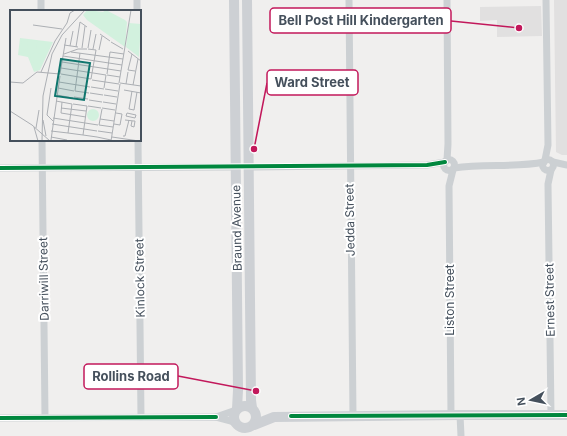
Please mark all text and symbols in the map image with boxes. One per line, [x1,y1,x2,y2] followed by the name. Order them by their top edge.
[270,8,451,33] callout: Bell Post Hill Kindergarten
[10,10,141,141] inset map
[279,12,444,28] text: Bell Post Hill Kindergarten
[267,70,358,95] callout: Ward Street
[274,74,350,90] text: Ward Street
[341,184,358,256] street label: Jedda Street
[228,185,245,271] street label: Braund Avenue
[35,237,52,321] street label: Darriwill Street
[131,238,148,318] street label: Kinlock Street
[541,263,558,337] street label: Ernest Street
[442,264,457,336] street label: Liston Street
[84,364,178,389] callout: Rollins Road
[92,368,170,384] text: Rollins Road
[511,380,551,420] north arrow
[514,396,529,407] text: N

